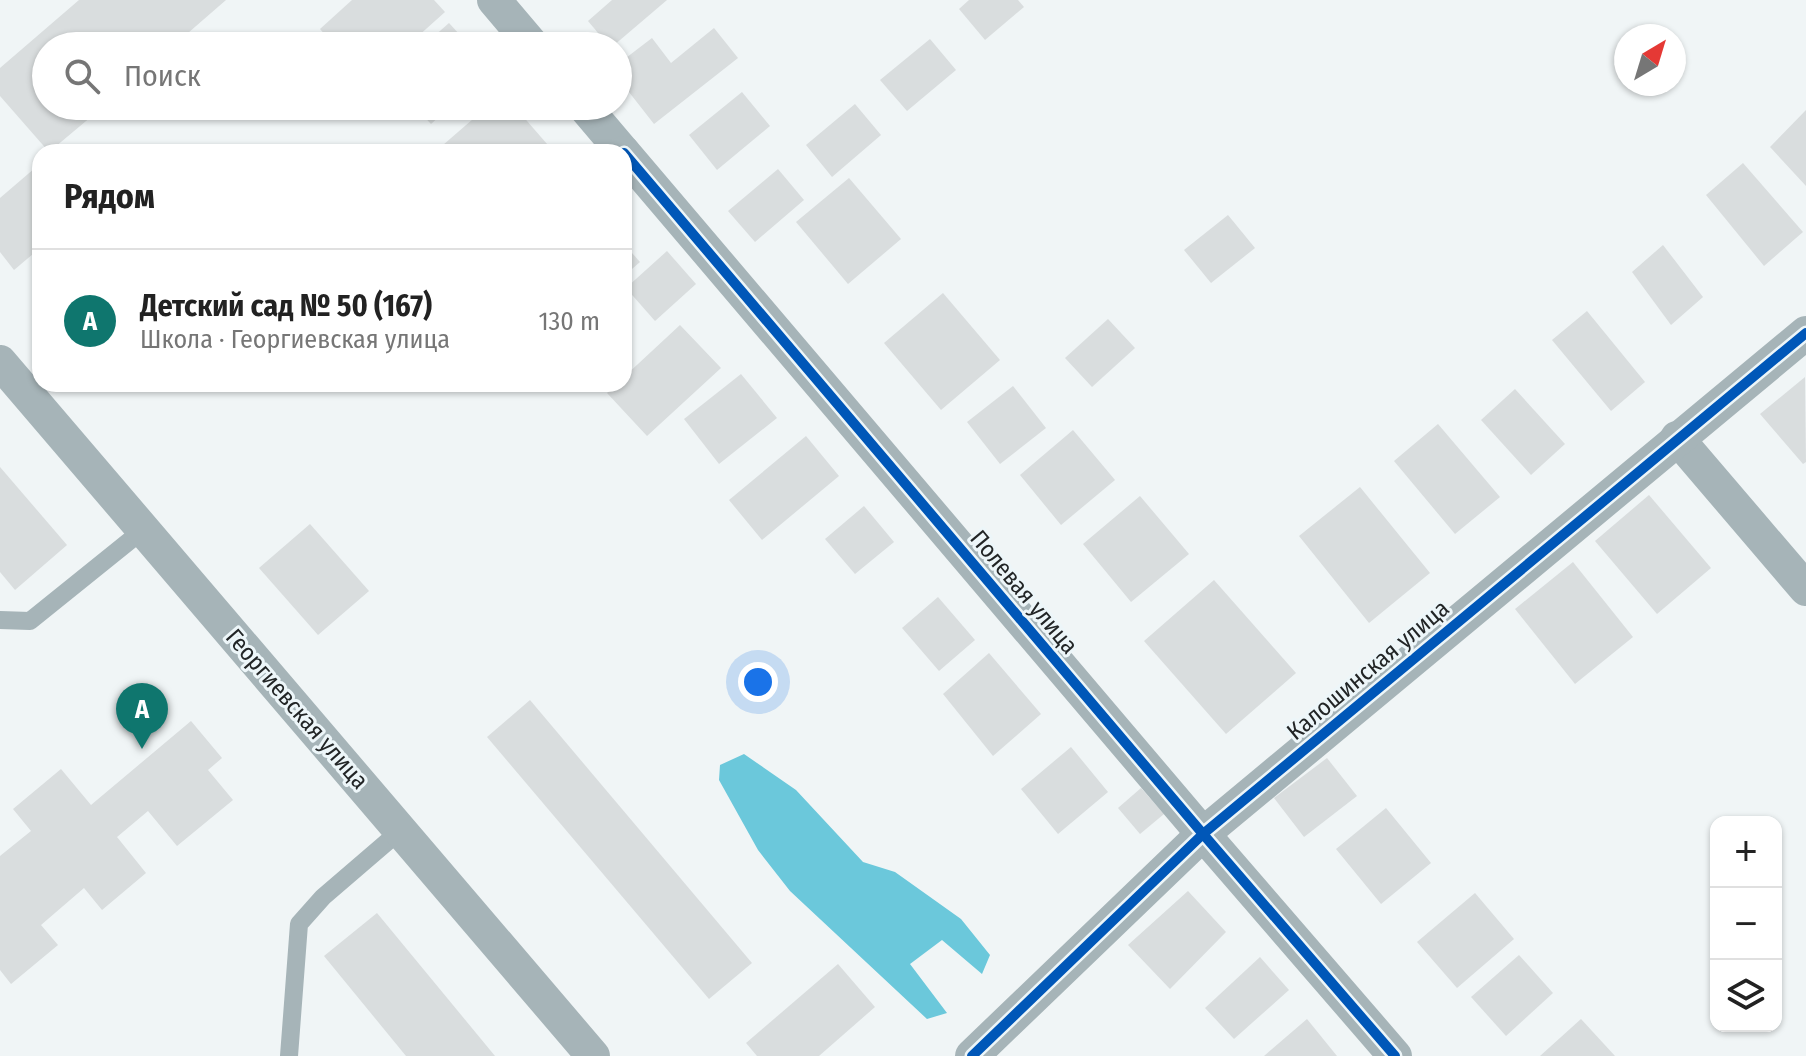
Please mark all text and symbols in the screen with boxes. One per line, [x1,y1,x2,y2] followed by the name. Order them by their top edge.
[1614,24,1686,96] north arrow
[32,32,632,120] search box
[60,54,104,98] icon: search
[124,58,201,94] text: Поиск
[64,176,155,217] text: Рядом
[140,288,432,324] text: Детский сад № 50 (167)
[83,306,97,337] text: A
[538,306,600,337] text: 130 m
[140,324,450,355] text: Школа · Георгиевская улица
[964,525,1084,659] street label: Полевая улица
[1281,594,1455,746] street label: Калошинская улица
[220,623,374,795] street label: Георгиевская улица
[738,662,778,702] your location
[116,683,168,749] pin: A
[1710,816,1782,1032] map controls
[1710,816,1782,888] button: +
[1710,888,1782,960] button: −
[1710,960,1782,1032] button: layers

